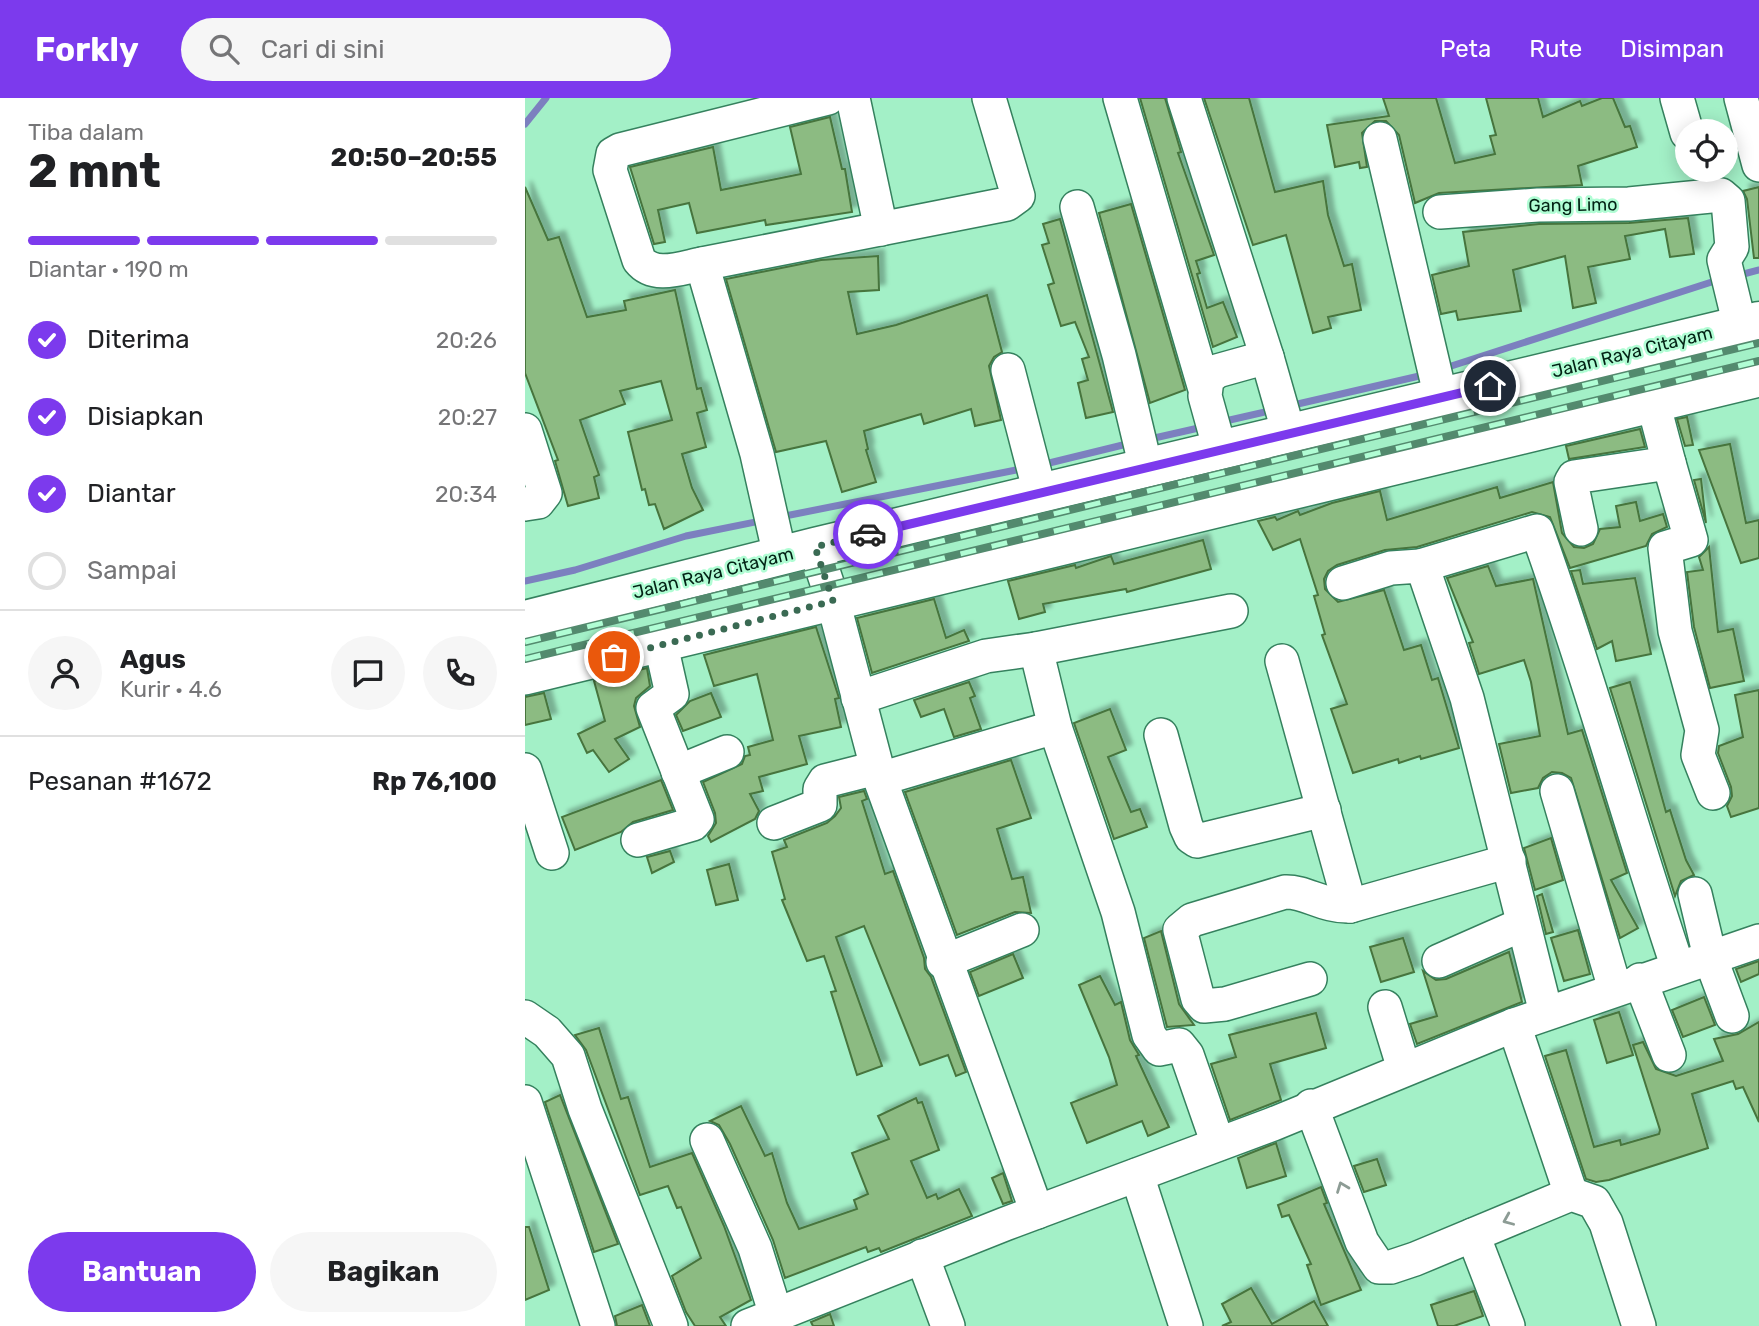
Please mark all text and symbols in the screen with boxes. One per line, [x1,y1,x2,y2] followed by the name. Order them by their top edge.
[181,18,671,81] search box
[35,30,139,69] text: Forkly
[205,30,243,68] icon: search
[261,34,385,65] text: Cari di sini
[1440,35,1491,63] text: Peta
[1529,35,1582,63] text: Rute
[1620,35,1724,63] text: Disimpan
[28,118,144,146] text: Tiba dalam
[1675,119,1738,182] map controls
[1675,119,1738,182] button: locate
[331,142,497,173] text: 20:50–20:55
[28,144,161,199] text: 2 mnt
[1528,193,1618,217] street label: Gang Limo
[28,255,189,283] text: Diantar · 190 m
[28,321,66,359] icon: check
[1549,321,1715,383] street label: Jalan Raya Citayam
[87,324,190,355] text: Diterima
[436,326,497,354] text: 20:26
[1460,356,1520,416] pin
[1471,367,1509,405] icon: home
[28,398,66,436] icon: check
[87,401,204,432] text: Disiapkan
[438,403,497,431] text: 20:27
[28,475,66,513] icon: check
[87,478,176,509] text: Diantar
[435,480,497,508] text: 20:34
[833,499,903,569] courier
[849,515,887,553] icon: car
[630,542,796,604] street label: Jalan Raya Citayam
[87,555,177,586] text: Sampai
[584,627,644,687] pin
[28,636,102,710] button: person
[331,636,405,710] button: chat
[423,636,497,710] button: phone
[595,638,633,676] icon: bag
[120,644,186,675] text: Agus
[120,675,222,703] text: Kurir · 4.6
[28,766,212,797] text: Pesanan #1672
[372,766,497,797] text: Rp 76,100
[1336,1181,1350,1193] one-way arrow
[1503,1212,1515,1226] one-way arrow
[28,1232,256,1312] button: Bantuan
[270,1232,497,1312] button: Bagikan

